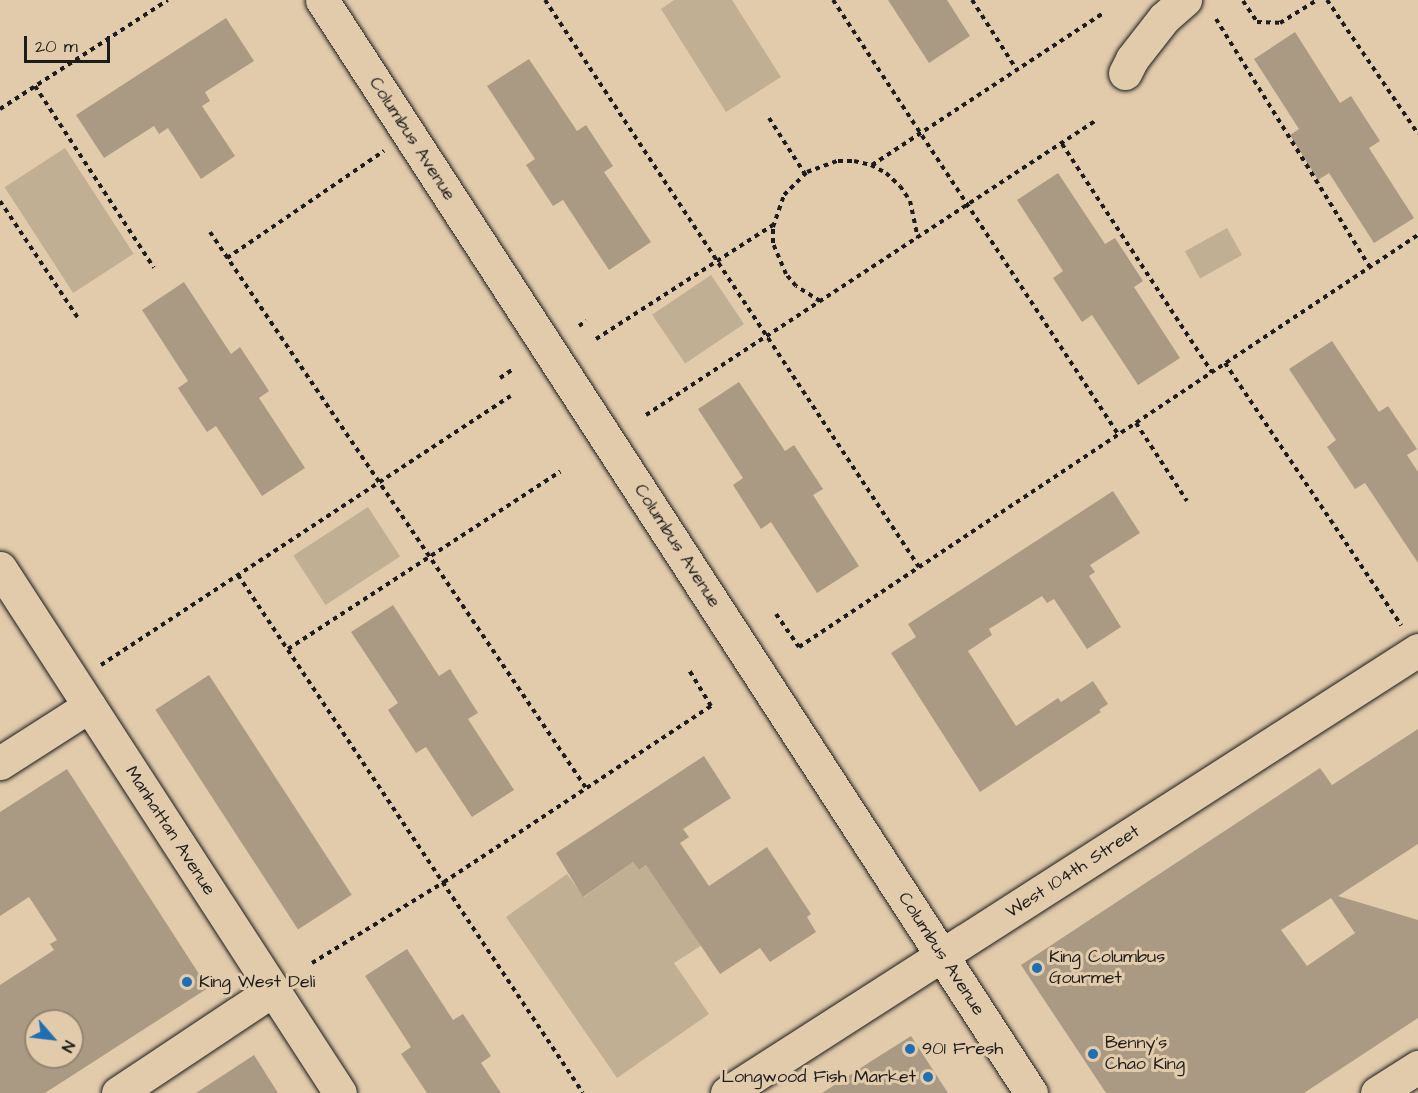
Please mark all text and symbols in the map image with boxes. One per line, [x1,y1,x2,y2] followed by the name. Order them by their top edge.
[27,24,112,62] scale bar
[35,34,78,59] text: 20 m
[364,73,460,205] street label: Columbus Avenue
[629,480,725,612] street label: Columbus Avenue
[120,762,220,900] street label: Manhattan Avenue
[1002,821,1144,923] street label: West 104th Street
[893,888,989,1020] street label: Columbus Avenue
[1049,947,1165,990] place label: King Columbus Gourmet
[1030,961,1044,975] marker: King Columbus Gourmet
[199,971,315,993] place label: King West Deli
[180,975,194,989] marker: King West Deli
[24,1009,84,1069] north arrow
[1105,1033,1185,1076] place label: Benny’s Chao King
[56,1037,80,1056] text: N
[922,1038,1003,1060] place label: 901 Fresh
[903,1042,917,1056] marker: 901 Fresh
[1086,1047,1100,1061] marker: Benny’s Chao King
[721,1066,916,1088] place label: Longwood Fish Market
[921,1070,935,1084] marker: Longwood Fish Market

